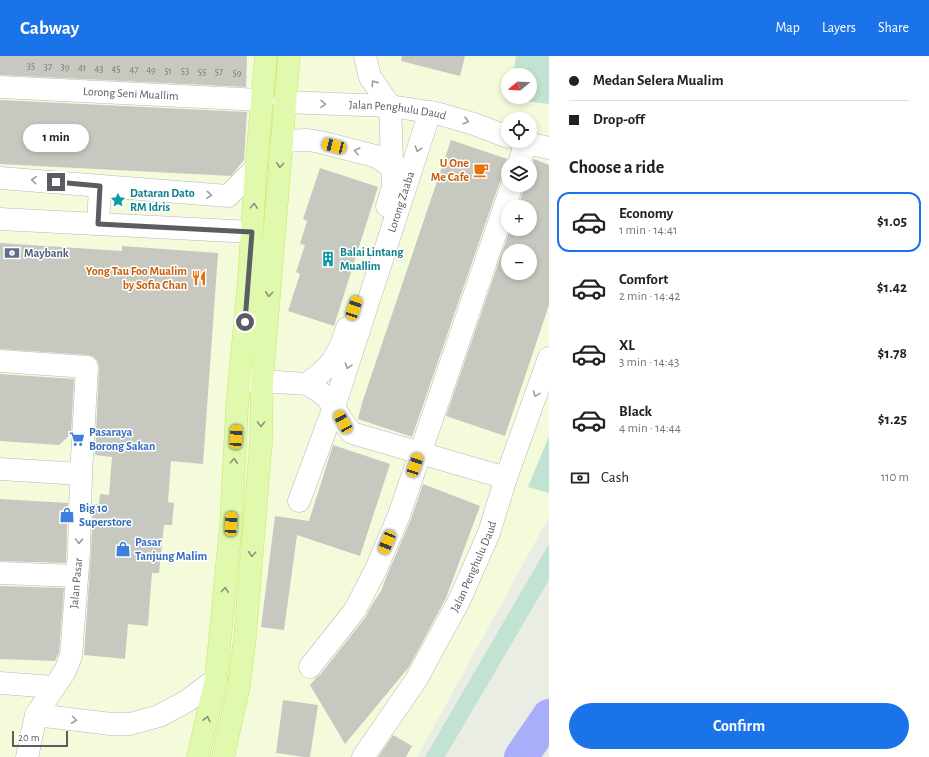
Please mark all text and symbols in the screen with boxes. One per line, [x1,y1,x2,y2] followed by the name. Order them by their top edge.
[20,19,79,38] text: Cabway
[775,21,800,35] text: Map
[822,21,856,35] text: Layers
[878,21,909,35] text: Share
[27,61,35,71] house number: 35
[44,62,52,72] house number: 37
[61,62,70,72] house number: 39
[78,63,86,73] house number: 41
[95,64,103,74] house number: 43
[112,64,121,74] house number: 45
[130,65,138,75] house number: 47
[146,65,156,75] house number: 49
[164,66,172,76] house number: 51
[181,66,189,76] house number: 53
[198,67,206,77] house number: 55
[215,67,223,77] house number: 57
[233,68,242,78] house number: 59
[501,68,537,104] north arrow
[501,68,537,280] map controls
[593,73,724,88] text: Medan Selera Mualim
[371,80,379,87] one-way arrow
[83,85,179,102] street label: Lorong Seni Muallim
[349,98,448,122] street label: Jalan Penghulu Daud
[320,99,326,108] one-way arrow
[501,112,537,148] button: locate
[593,112,645,127] text: Drop-off
[462,116,469,125] one-way arrow
[23,124,89,152] callout: 1 min
[42,131,70,144] text: 1 min
[321,137,347,155] car
[414,145,423,152] one-way arrow
[353,148,360,156] one-way arrow
[501,156,537,192] button: layers
[431,157,469,183] place label: U One Me Cafe
[569,159,664,177] text: Choose a ride
[472,161,490,179] cafe icon: U One Me Cafe
[275,162,284,168] one-way arrow
[385,169,416,234] street label: Lorong Zaaba
[47,173,65,191] route end
[31,176,37,185] one-way arrow
[130,187,195,213] place label: Dataran Dato RM Idris
[206,190,212,199] one-way arrow
[109,191,127,209] place icon: Dataran Dato RM Idris
[501,200,537,236] button: +
[249,203,258,209] one-way arrow
[571,204,607,240] icon: car
[619,206,673,221] text: Economy
[877,214,907,229] text: $1.05
[619,224,678,237] text: 1 min · 14:41
[3,244,21,262] bank icon: Maybank
[501,244,537,280] button: −
[340,246,404,272] place label: Balai Lintang Muallim
[24,247,69,260] place label: Maybank
[319,250,337,268] building icon: Balai Lintang Muallim
[86,265,187,292] place label: Yong Tau Foo Mualim by Sofia Chan
[190,269,208,287] restaurant icon: Yong Tau Foo Mualim by Sofia Chan
[571,270,607,306] icon: car
[619,272,668,287] text: Comfort
[877,280,907,295] text: $1.42
[619,290,680,303] text: 2 min · 14:42
[265,291,274,297] one-way arrow
[345,295,363,321] car
[236,313,254,331] route start
[571,336,607,372] icon: car
[619,338,635,353] text: XL
[878,346,907,361] text: $1.78
[619,356,679,369] text: 3 min · 14:43
[344,362,353,369] one-way arrow
[532,391,540,398] one-way arrow
[571,402,607,438] icon: car
[619,404,652,419] text: Black
[332,409,354,435] car
[878,412,907,427] text: $1.25
[257,421,266,427] one-way arrow
[619,422,681,435] text: 4 min · 14:44
[229,425,243,449] car
[89,426,155,452] place label: Pasaraya Borong Sakan
[68,430,86,448] supermarket icon: Pasaraya Borong Sakan
[405,452,425,478] car
[230,458,239,464] one-way arrow
[569,467,591,489] icon: cash
[601,470,629,485] text: Cash
[881,471,909,484] text: 110 m
[79,502,132,528] place label: Big 10 Superstore
[58,506,76,524] shop icon: Big 10 Superstore
[224,512,238,536] car
[448,519,498,614] street label: Jalan Penghulu Daud
[377,529,397,555] car
[135,536,208,563] place label: Pasar Tanjung Malim
[75,538,83,544] one-way arrow
[114,540,132,558] shop icon: Pasar Tanjung Malim
[247,550,256,557] one-way arrow
[68,557,84,609] street label: Jalan Pasar
[220,587,229,593] one-way arrow
[569,703,909,749] button: Confirm
[71,715,78,724] one-way arrow
[203,716,211,722] one-way arrow
[12,729,68,748] scale bar
[18,732,39,743] text: 20 m

